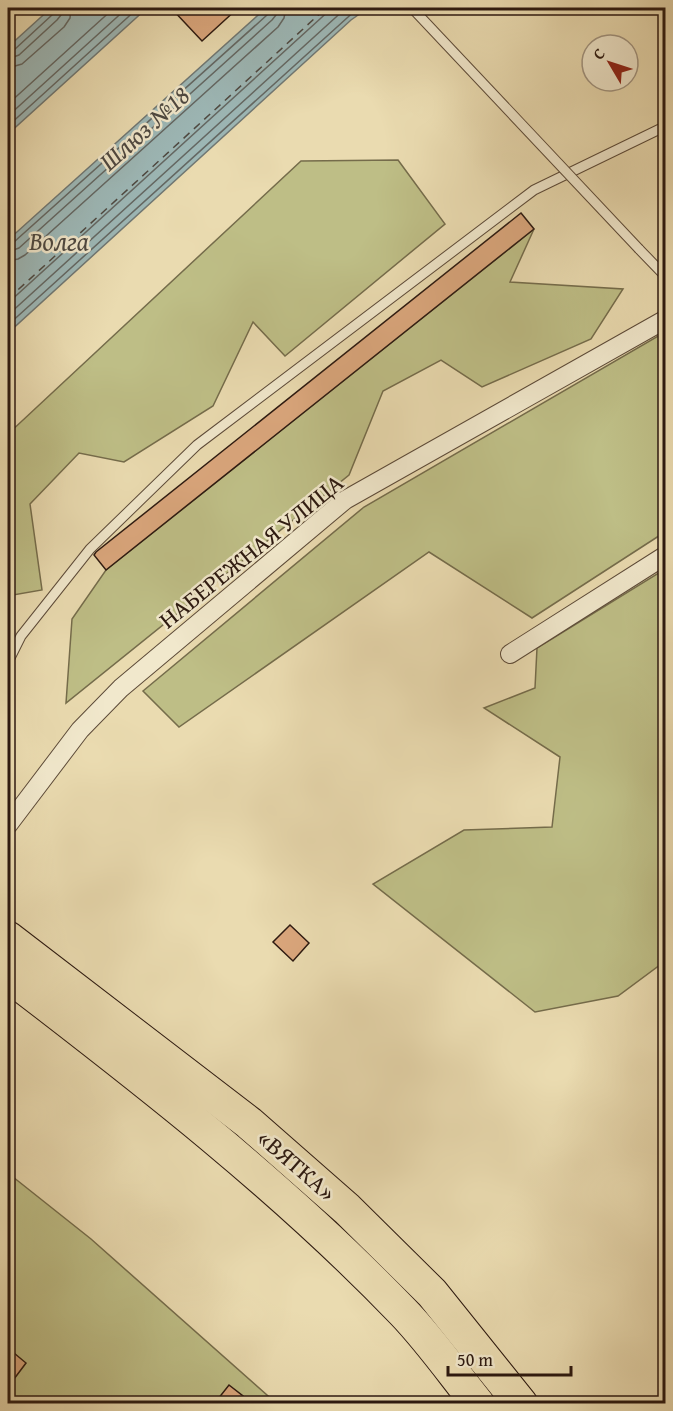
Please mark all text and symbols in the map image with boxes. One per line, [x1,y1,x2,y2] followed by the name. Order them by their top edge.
[580,33,640,93] north arrow
[586,42,611,65] text: С
[90,76,198,180] water label: Шлюз №18
[28,221,89,260] water label: Волга
[151,465,351,637] street label: НАБЕРЕЖНАЯ УЛИЦА
[250,1121,344,1209] street label: «ВЯТКА»
[448,1339,571,1377] scale bar
[457,1346,493,1373] text: 50 m

